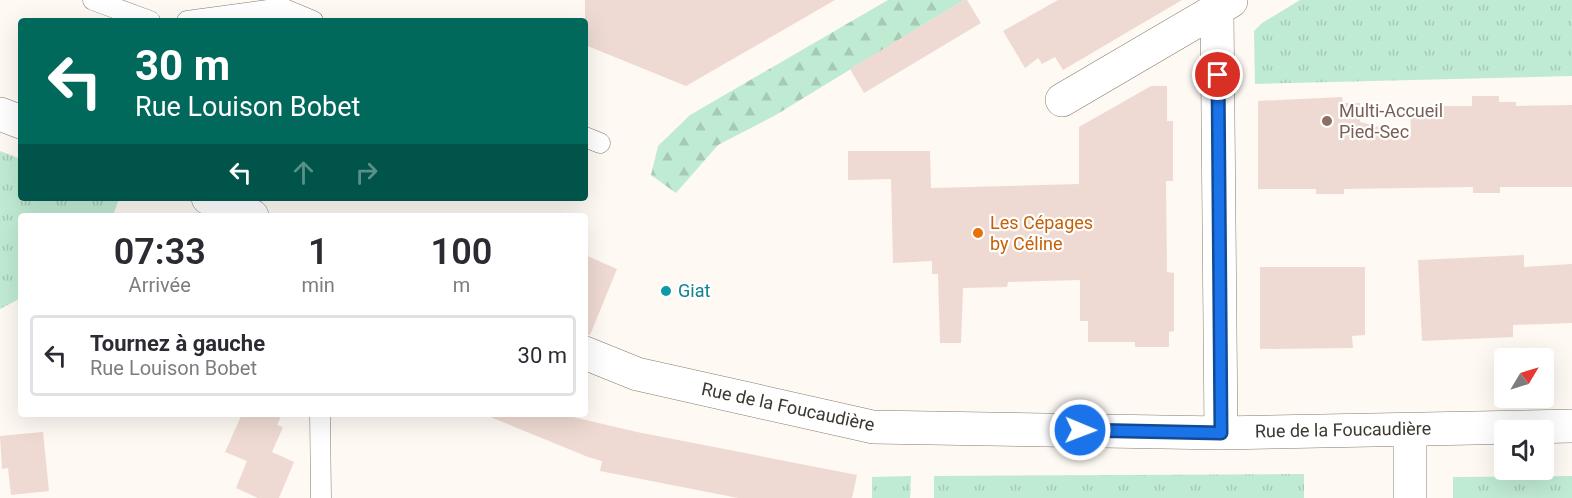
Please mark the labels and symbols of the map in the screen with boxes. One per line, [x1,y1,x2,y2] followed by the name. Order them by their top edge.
[1192,49,1243,100] pin
[1339,100,1443,142] place label: Multi-Accueil Pied-Sec
[1320,114,1334,128] marker: Multi-Accueil Pied-Sec
[990,212,1093,254] place label: Les Cépages by Céline
[971,226,985,240] marker: Les Cépages by Céline
[678,280,710,301] place label: Giat
[659,284,673,298] marker: Giat
[1494,348,1554,408] north arrow
[700,378,877,435] street label: Rue de la Foucaudière
[1048,398,1112,462] position arrow
[1255,417,1431,442] street label: Rue de la Foucaudière

